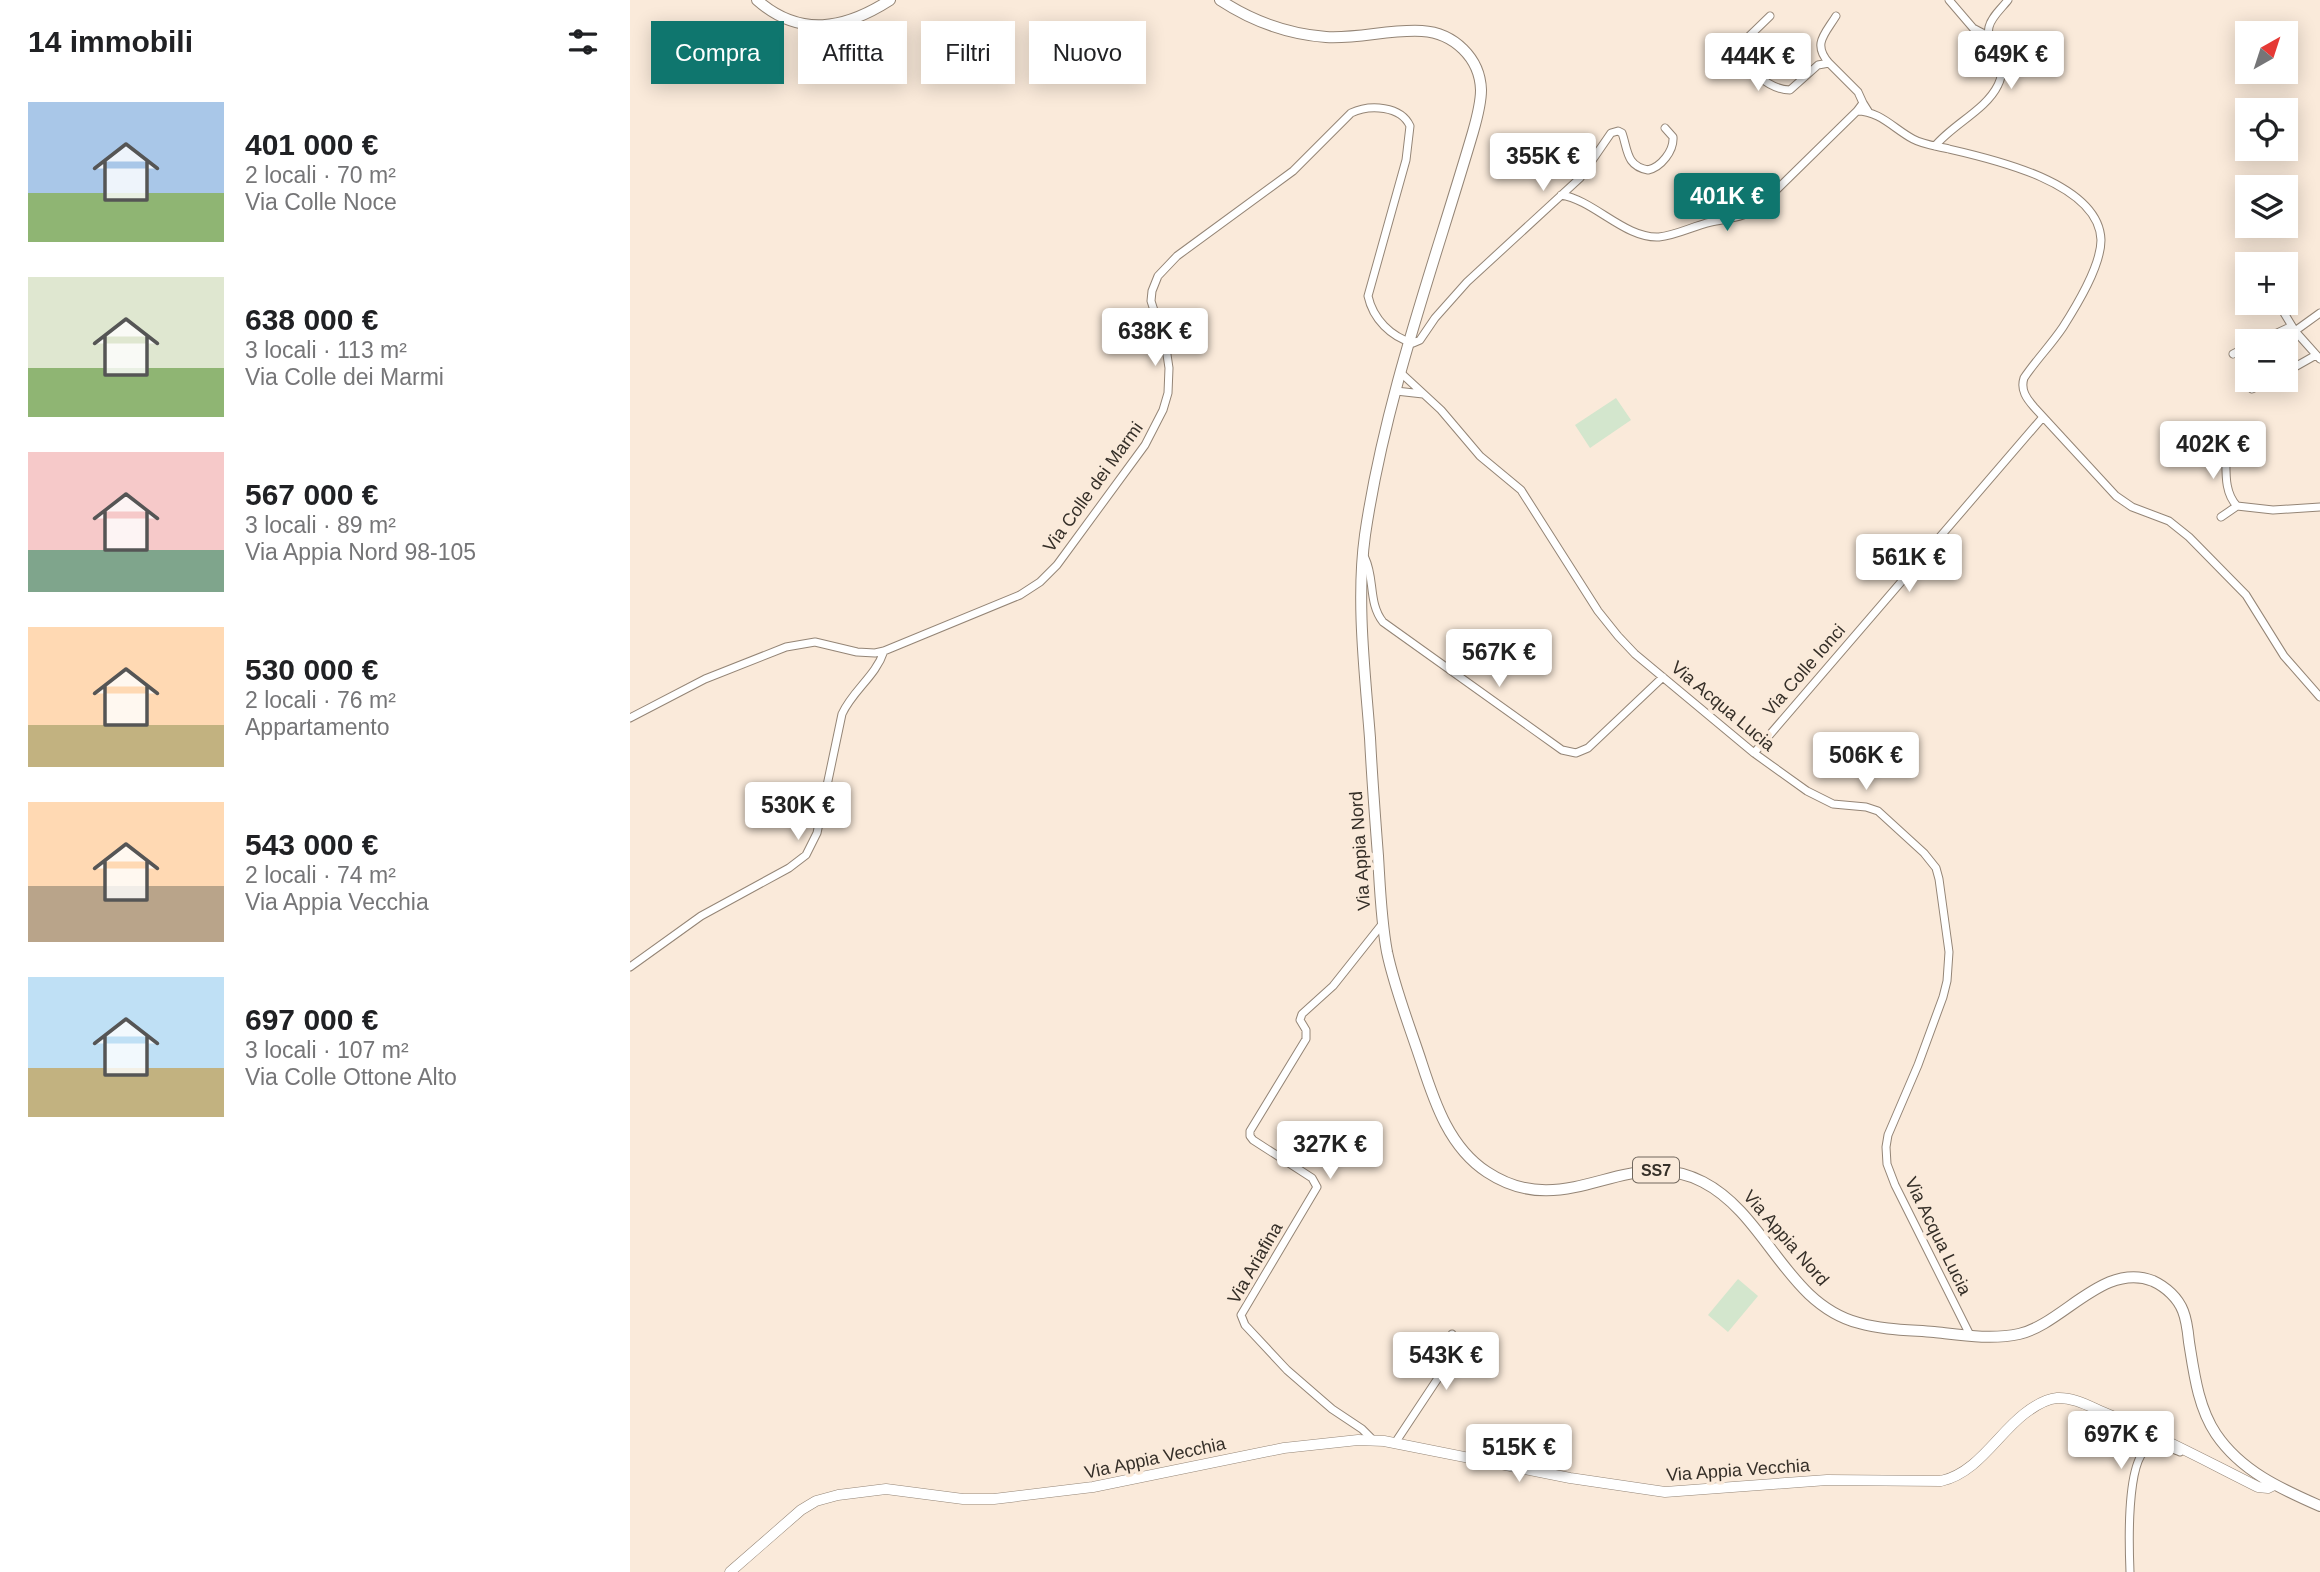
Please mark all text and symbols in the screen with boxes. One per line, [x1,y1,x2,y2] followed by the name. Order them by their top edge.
[651,21,784,84] chip: Compra
[798,21,907,84] chip: Affitta
[921,21,1015,84] chip: Filtri
[1029,21,1146,84] chip: Nuovo
[2235,21,2298,84] north arrow
[2235,21,2298,392] map controls
[564,23,602,61] icon: filters
[28,25,193,58] text: 14 immobili
[1954,32,2068,91] pin: 649K €
[1701,34,1815,93] pin: 444K €
[1974,41,2048,67] text: 649K €
[1721,43,1795,69] text: 444K €
[2235,98,2298,161] button: locate
[245,128,378,161] text: 401 000 €
[84,130,168,214] icon: home
[1486,134,1600,193] pin: 355K €
[1506,143,1580,169] text: 355K €
[245,162,396,188] text: 2 locali · 70 m²
[1670,174,1784,233] pin: 401K €
[2235,175,2298,238] button: layers
[1690,183,1764,209] text: 401K €
[245,189,397,215] text: Via Colle Noce
[2235,252,2298,315] button: +
[245,303,378,336] text: 638 000 €
[84,305,168,389] icon: home
[1098,308,1212,368] pin: 638K €
[1118,318,1192,344] text: 638K €
[2235,329,2298,392] button: −
[245,337,407,363] text: 3 locali · 113 m²
[245,364,444,390] text: Via Colle dei Marmi
[1039,418,1147,556] street label: Via Colle dei Marmi
[2156,421,2270,481] pin: 402K €
[2176,431,2250,457] text: 402K €
[245,478,378,511] text: 567 000 €
[84,480,168,564] icon: home
[245,512,396,538] text: 3 locali · 89 m²
[1852,534,1966,594] pin: 561K €
[245,539,476,565] text: Via Appia Nord 98-105
[1872,544,1946,570] text: 561K €
[1759,620,1849,720] street label: Via Colle Ionci
[1442,630,1556,689] pin: 567K €
[1462,639,1536,665] text: 567K €
[245,653,378,686] text: 530 000 €
[84,655,168,739] icon: home
[1667,657,1780,756] street label: Via Acqua Lucia
[245,687,396,713] text: 2 locali · 76 m²
[245,714,389,740] text: Appartamento
[1809,732,1923,792] pin: 506K €
[1829,742,1903,768] text: 506K €
[741,782,855,842] pin: 530K €
[1346,791,1374,911] street label: Via Appia Nord
[761,792,835,818] text: 530K €
[245,828,378,861] text: 543 000 €
[84,830,168,914] icon: home
[245,862,396,888] text: 2 locali · 74 m²
[245,889,429,915] text: Via Appia Vecchia
[245,1003,378,1036] text: 697 000 €
[84,1005,168,1089] icon: home
[245,1037,409,1063] text: 3 locali · 107 m²
[245,1064,457,1090] text: Via Colle Ottone Alto
[1273,1122,1387,1181] pin: 327K €
[1293,1131,1367,1157] text: 327K €
[1633,1158,1679,1182] road number: SS7
[1901,1174,1976,1299] street label: Via Acqua Lucia
[1739,1186,1833,1290] street label: Via Appia Nord
[1224,1218,1287,1307] street label: Via Ariafina
[1389,1332,1503,1392] pin: 543K €
[1409,1342,1483,1368] text: 543K €
[2064,1412,2178,1471] pin: 697K €
[2084,1421,2158,1447] text: 697K €
[1462,1424,1576,1484] pin: 515K €
[1083,1433,1228,1483] street label: Via Appia Vecchia
[1482,1434,1556,1460] text: 515K €
[1666,1455,1811,1485] street label: Via Appia Vecchia

